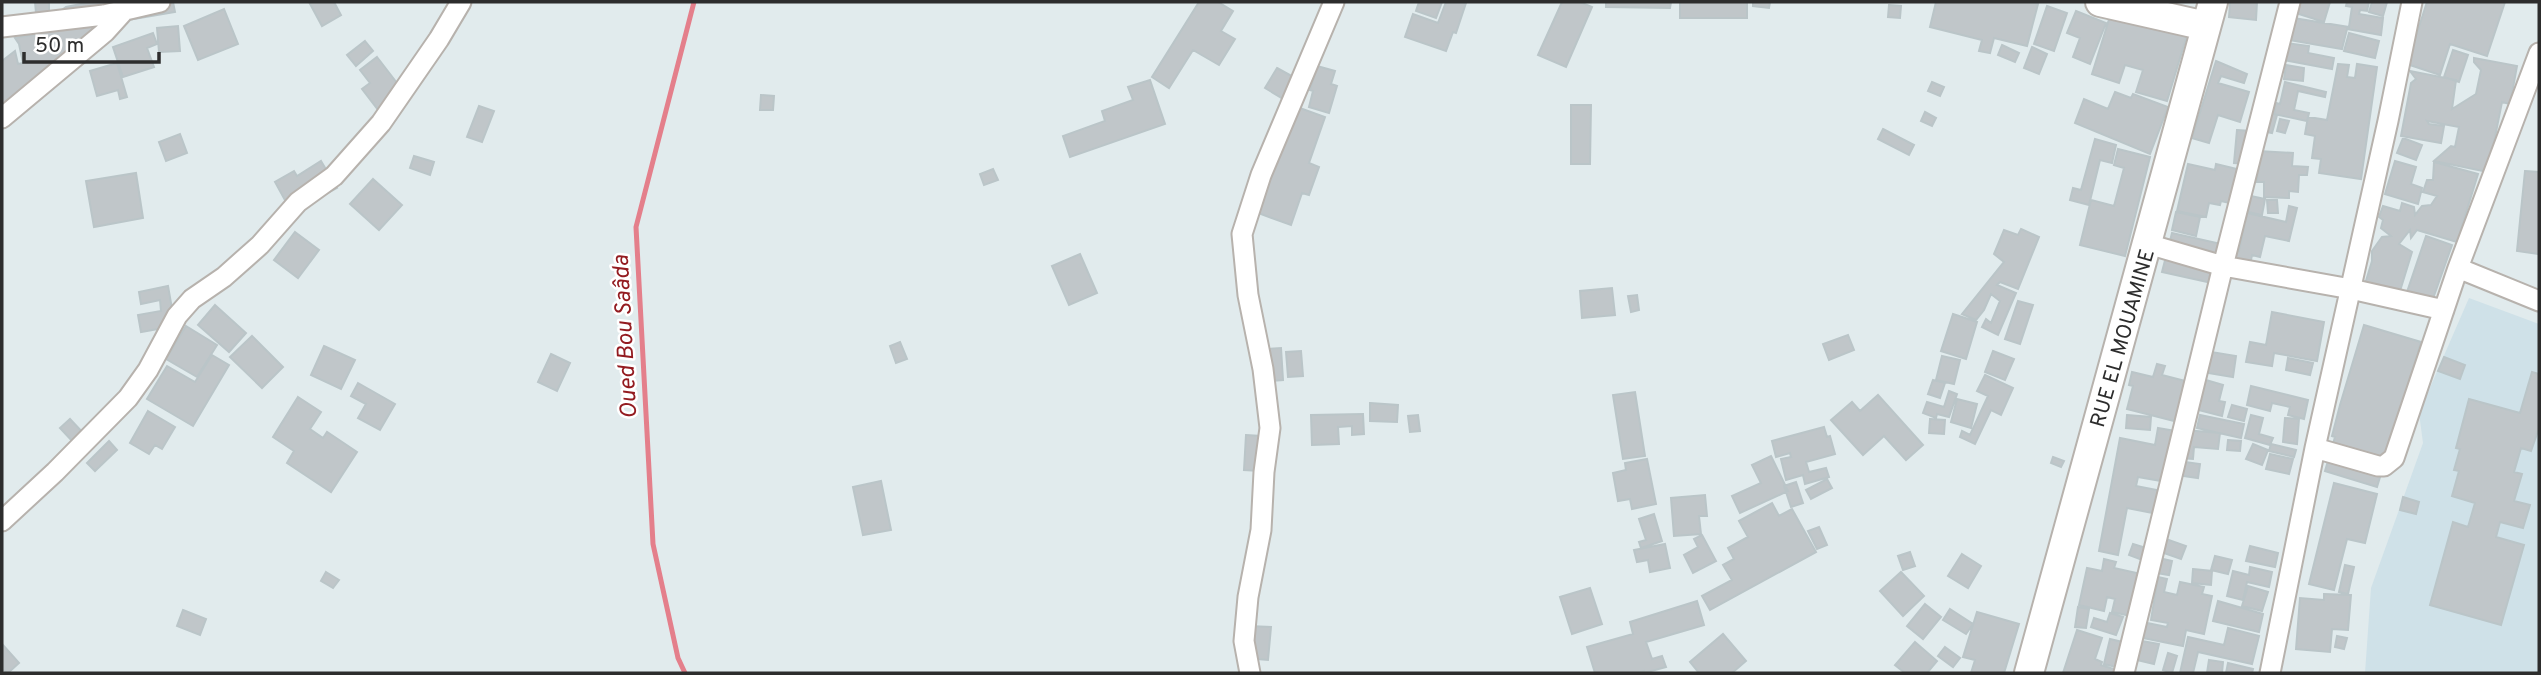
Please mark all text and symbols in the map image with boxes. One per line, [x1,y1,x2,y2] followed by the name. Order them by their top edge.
[24,21,159,65] scale bar
[35,33,84,60] text: 50 m
[2085,246,2162,431] street label: RUE EL MOUAMINE
[608,254,645,420] water label: Oued Bou Saâda

